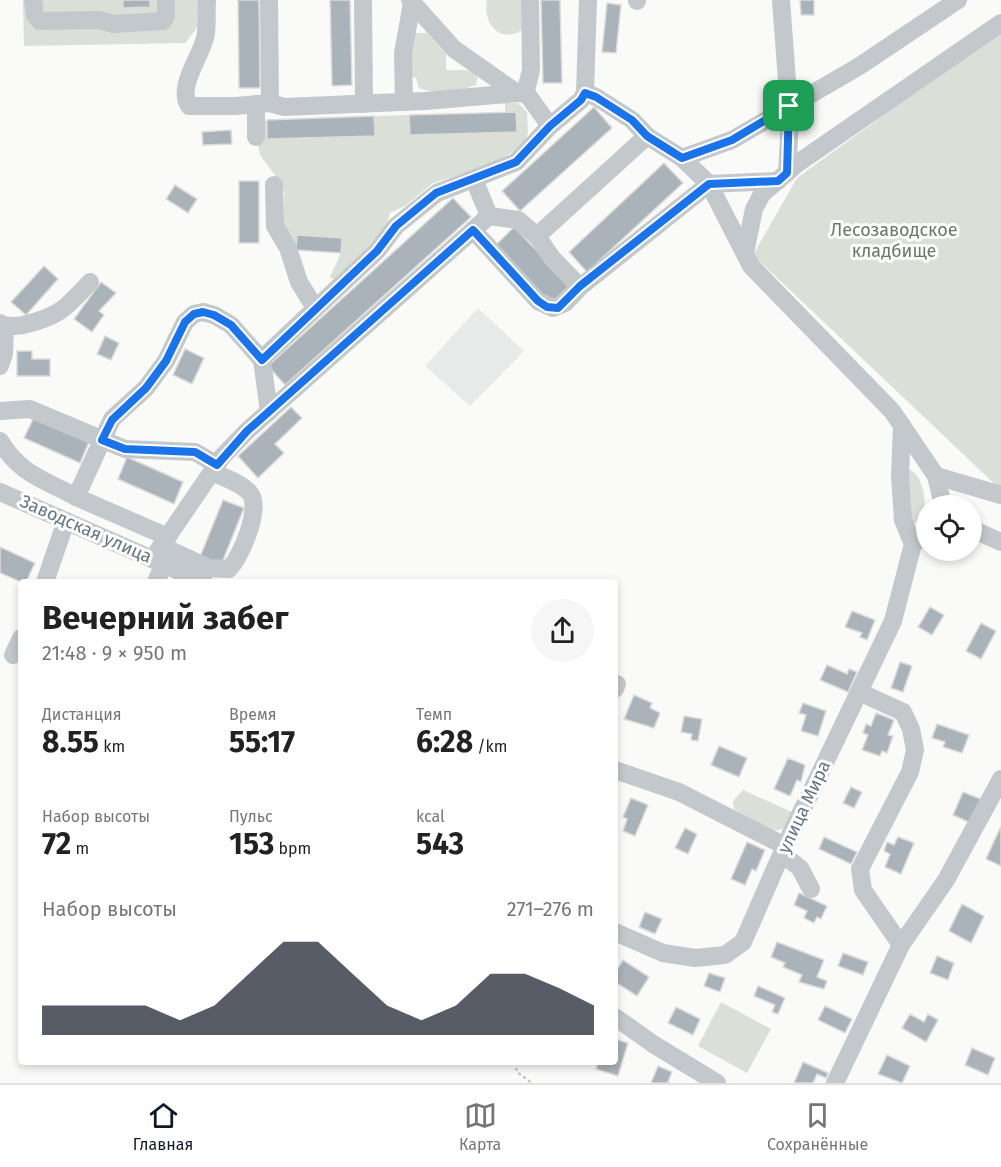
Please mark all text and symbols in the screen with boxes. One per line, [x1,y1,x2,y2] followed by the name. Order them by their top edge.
[763,80,814,131] pin
[772,89,805,122] icon: arrive
[830,219,958,262] park label: Лесозаводское кладбище
[17,490,155,568] street label: Заводская улица
[916,495,982,561] map controls
[916,495,982,561] button: locate
[42,598,288,638] text: Вечерний забег
[531,599,594,662] button: share
[42,641,187,665] text: 21:48 · 9 × 950 m
[42,705,122,724] text: Дистанция
[229,705,277,724] text: Время
[416,705,452,724] text: Темп
[42,724,99,760] text: 8.55
[229,724,295,760] text: 55:17
[416,724,473,760] text: 6:28
[99,737,125,756] text: km
[473,737,508,756] text: /km
[773,757,835,857] street label: улица Мира
[42,807,150,826] text: Набор высоты
[229,807,273,826] text: Пульс
[416,807,445,826] text: kcal
[42,826,71,862] text: 72
[229,826,274,862] text: 153
[416,826,464,862] text: 543
[71,839,89,858] text: m
[274,839,311,858] text: bpm
[42,897,177,921] text: Набор высоты
[507,897,594,921] text: 271–276 m
[133,1099,193,1154] tab: Главная
[459,1099,501,1154] tab: Карта
[767,1099,868,1154] tab: Сохранённые

